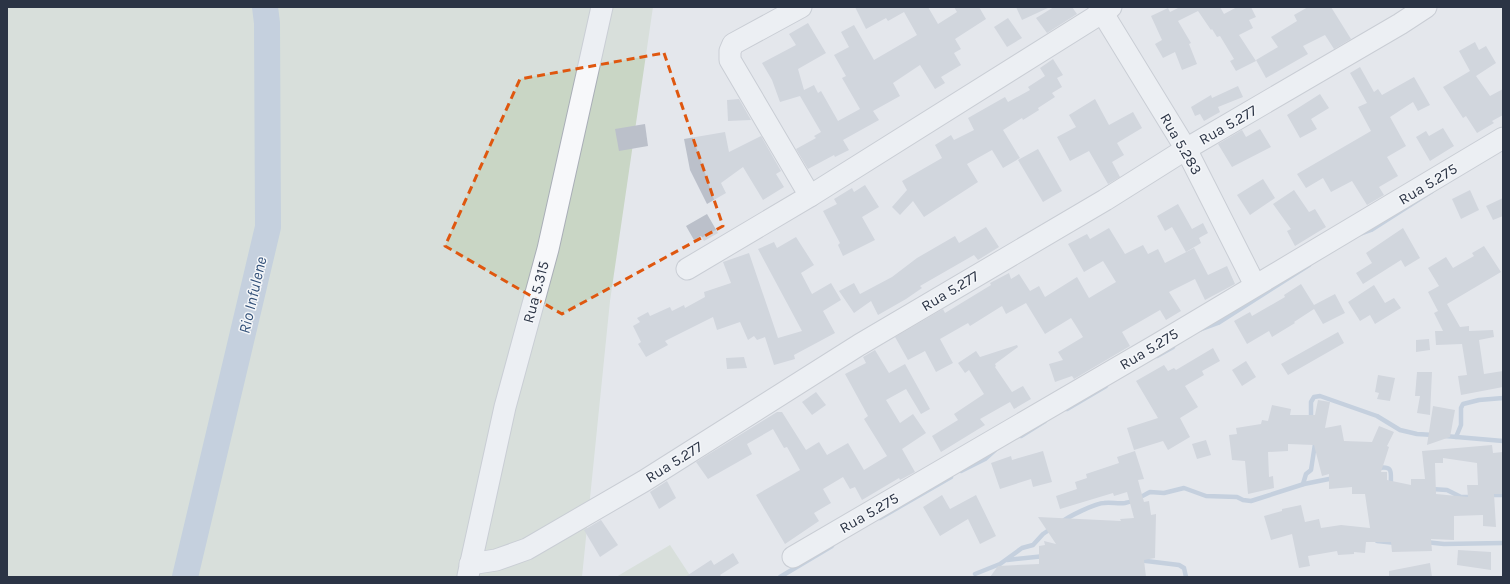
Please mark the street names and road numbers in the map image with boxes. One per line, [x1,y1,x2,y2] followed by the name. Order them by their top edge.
[1196,101,1260,149] street label: Rua 5.277
[1156,110,1206,178] street label: Rua 5.283
[1395,159,1461,209] street label: Rua 5.275
[519,259,553,325] street label: Rua 5.315
[918,267,982,315] street label: Rua 5.277
[1116,324,1182,374] street label: Rua 5.275
[642,437,706,487] street label: Rua 5.277
[836,489,902,537] street label: Rua 5.275

